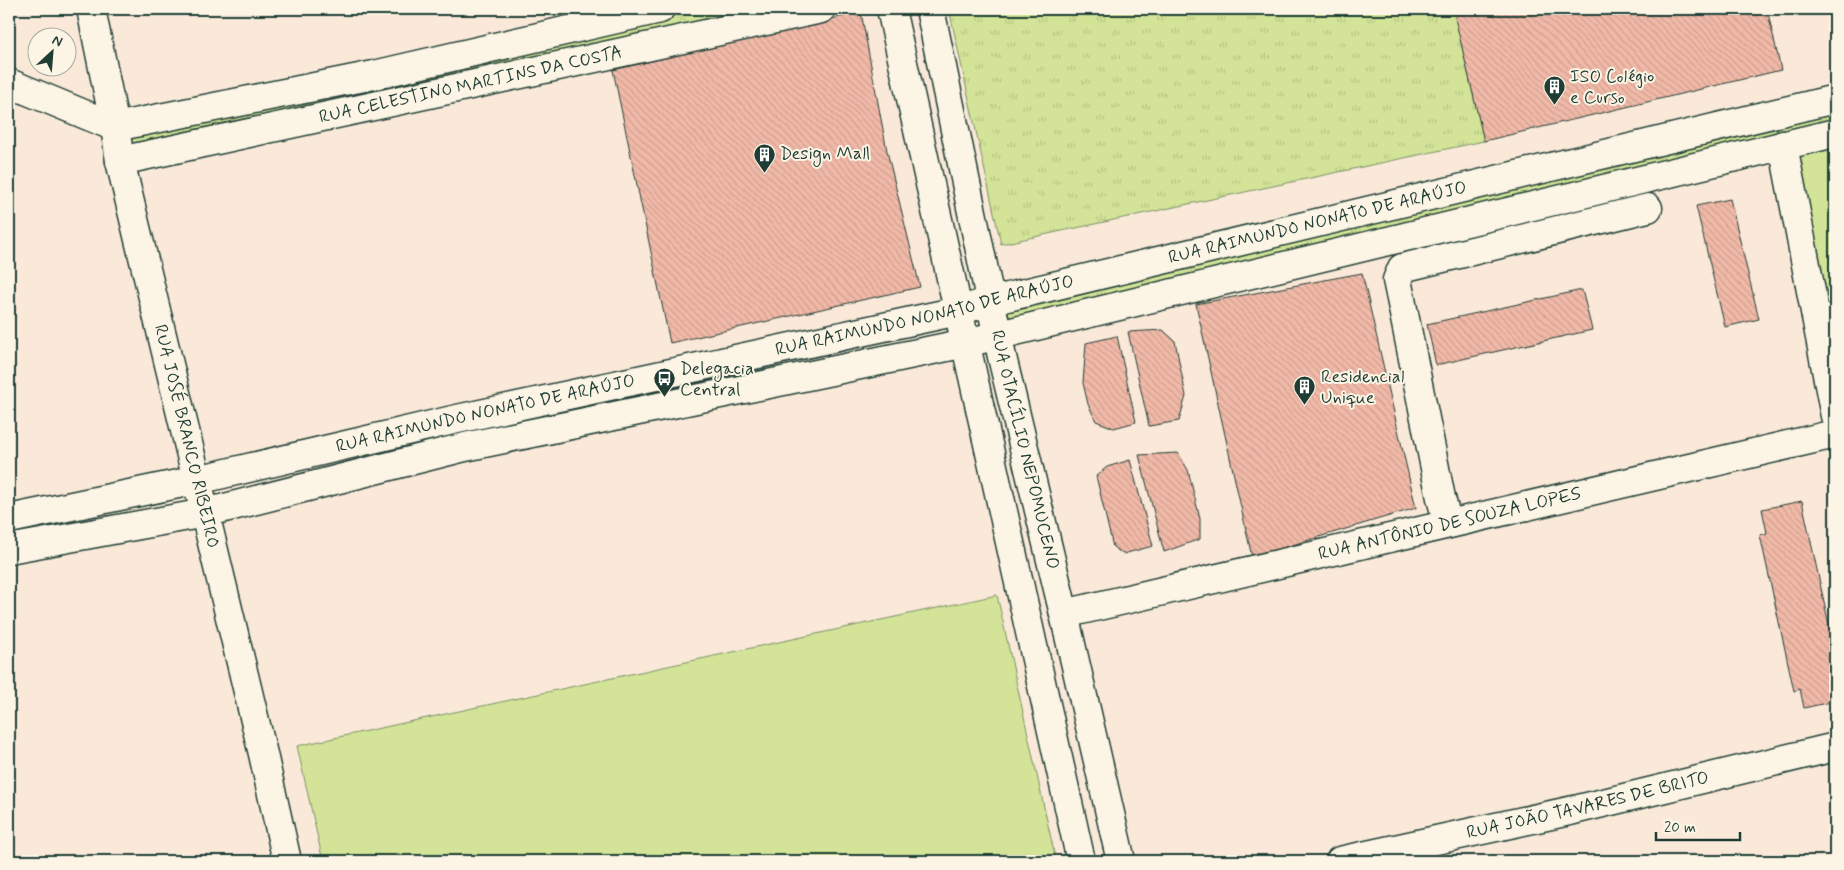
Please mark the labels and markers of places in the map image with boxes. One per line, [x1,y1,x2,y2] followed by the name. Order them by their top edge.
[1570,65,1654,110] place label: ISO Colégio e Curso
[1542,75,1566,106] building icon: ISO Colégio e Curso
[752,142,776,173] building icon: Design Mall
[780,142,870,167] place label: Design Mall
[680,357,754,402] place label: Delegacia Central
[1321,365,1404,410] place label: Residencial Unique
[652,367,676,398] bus stop icon: Delegacia Central
[1293,375,1317,406] building icon: Residencial Unique

